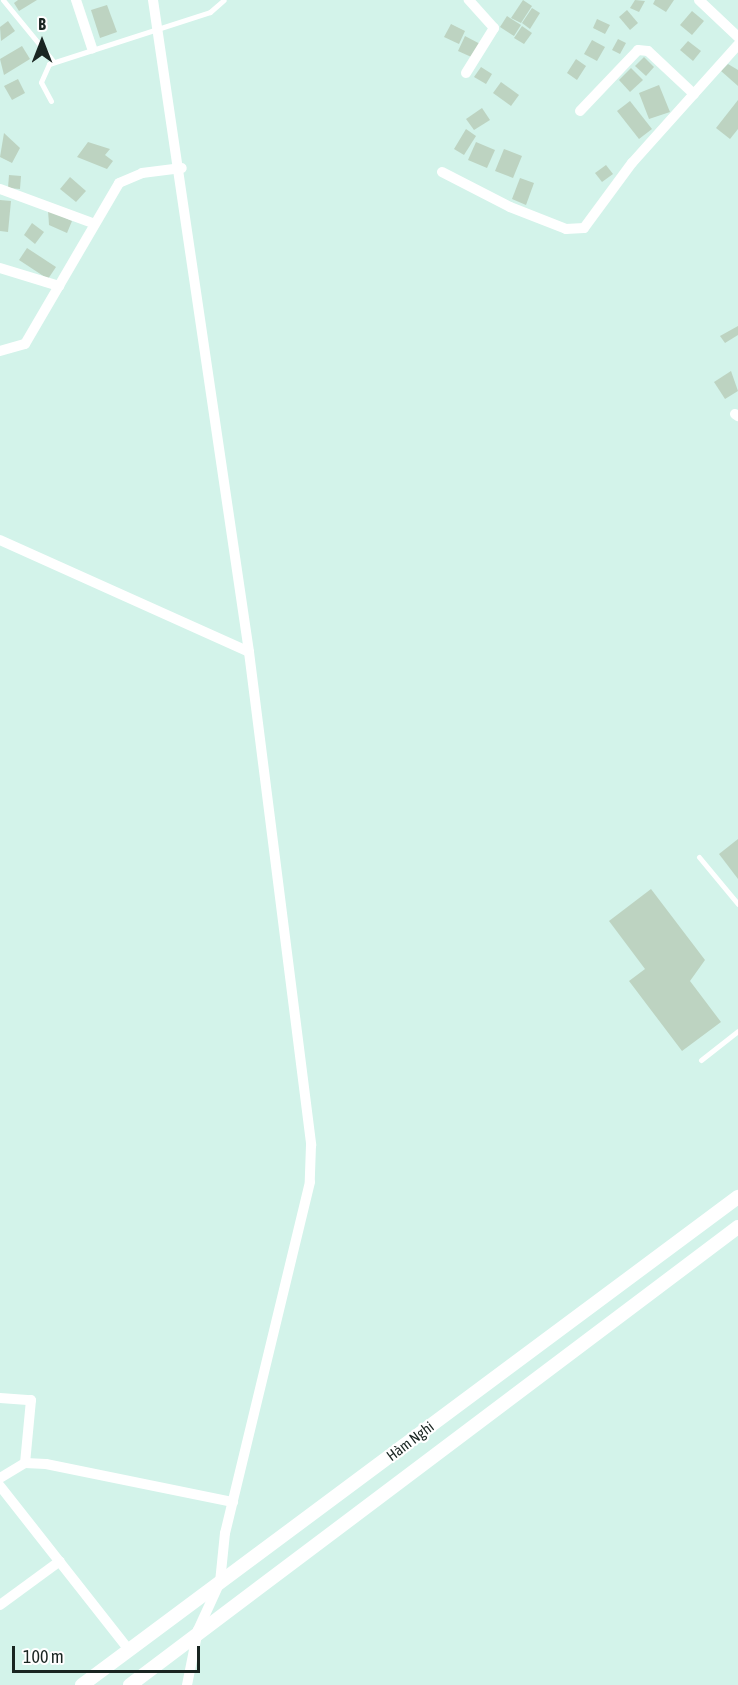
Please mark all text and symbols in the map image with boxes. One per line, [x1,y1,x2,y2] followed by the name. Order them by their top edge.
[12,12,72,72] north arrow
[38,15,46,33] text: B
[383,1417,437,1465] street label: Hàm Nghi
[15,1634,202,1672] scale bar
[23,1646,64,1667] text: 100 m

